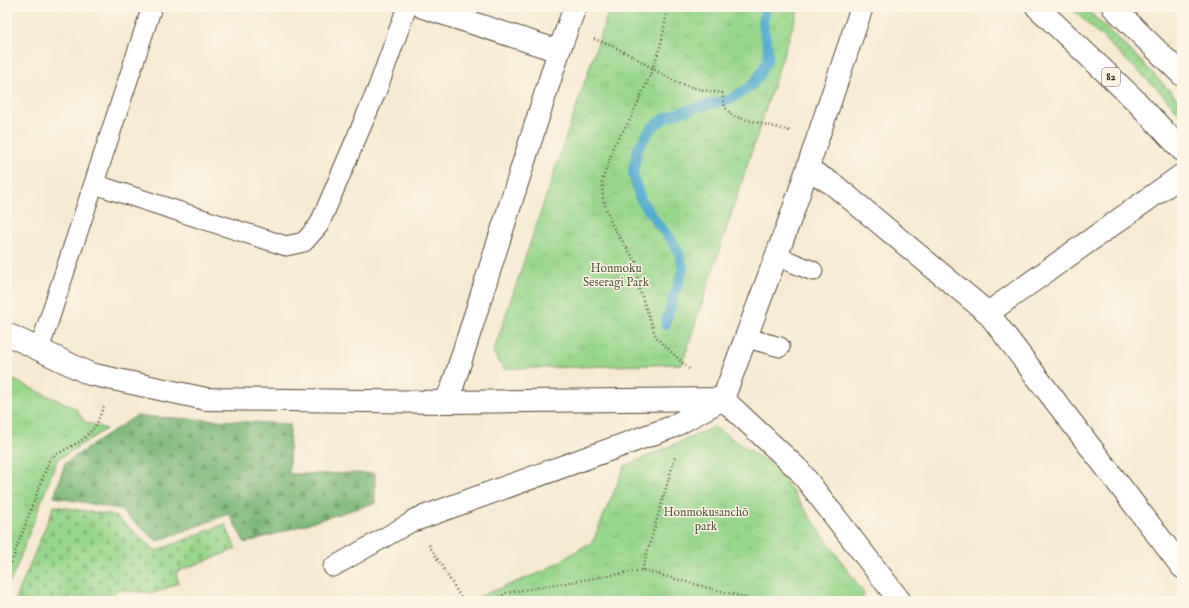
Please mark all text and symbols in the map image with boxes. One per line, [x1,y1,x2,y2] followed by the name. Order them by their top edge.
[1102,68,1120,86] road number: 82
[583,261,650,290] park label: Honmoku Seseragi Park
[663,505,749,535] park label: Honmokusanchō park

